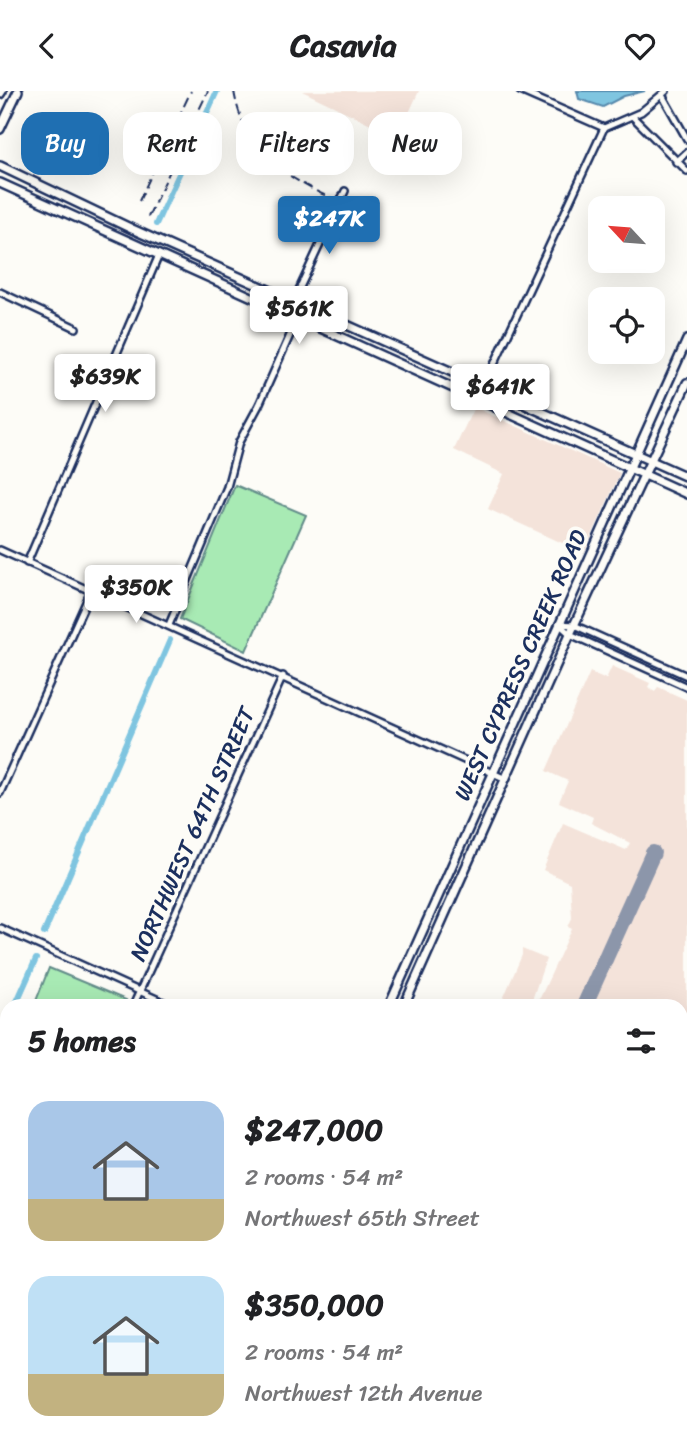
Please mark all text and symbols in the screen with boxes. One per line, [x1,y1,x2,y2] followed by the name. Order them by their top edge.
[290,17,397,74] text: Casavia
[28,27,66,65] icon: back
[621,27,659,65] icon: heart
[21,112,109,175] chip: Buy
[123,112,222,175] chip: Rent
[236,112,354,175] chip: Filters
[368,112,462,175] chip: New
[588,196,665,273] north arrow
[588,196,665,364] map controls
[280,197,378,256] pin: $247K
[294,198,364,239] text: $247K
[250,287,348,346] pin: $561K
[588,287,665,364] button: locate
[266,288,332,329] text: $561K
[56,355,154,414] pin: $639K
[70,356,140,397] text: $639K
[451,365,549,424] pin: $641K
[467,366,533,407] text: $641K
[442,523,599,808] street label: WEST CYPRESS CREEK ROAD
[87,566,185,625] pin: $350K
[101,567,171,608] text: $350K
[118,699,268,968] street label: NORTHWEST 64TH STREET
[28,1014,136,1068] text: 5 homes
[622,1022,660,1060] icon: filters
[245,1103,383,1157] text: $247,000
[84,1129,168,1213] icon: home
[245,1157,403,1198] text: 2 rooms · 54 m²
[245,1198,480,1239] text: Northwest 65th Street
[245,1278,384,1332] text: $350,000
[84,1304,168,1388] icon: home
[245,1332,403,1373] text: 2 rooms · 54 m²
[245,1373,482,1414] text: Northwest 12th Avenue

